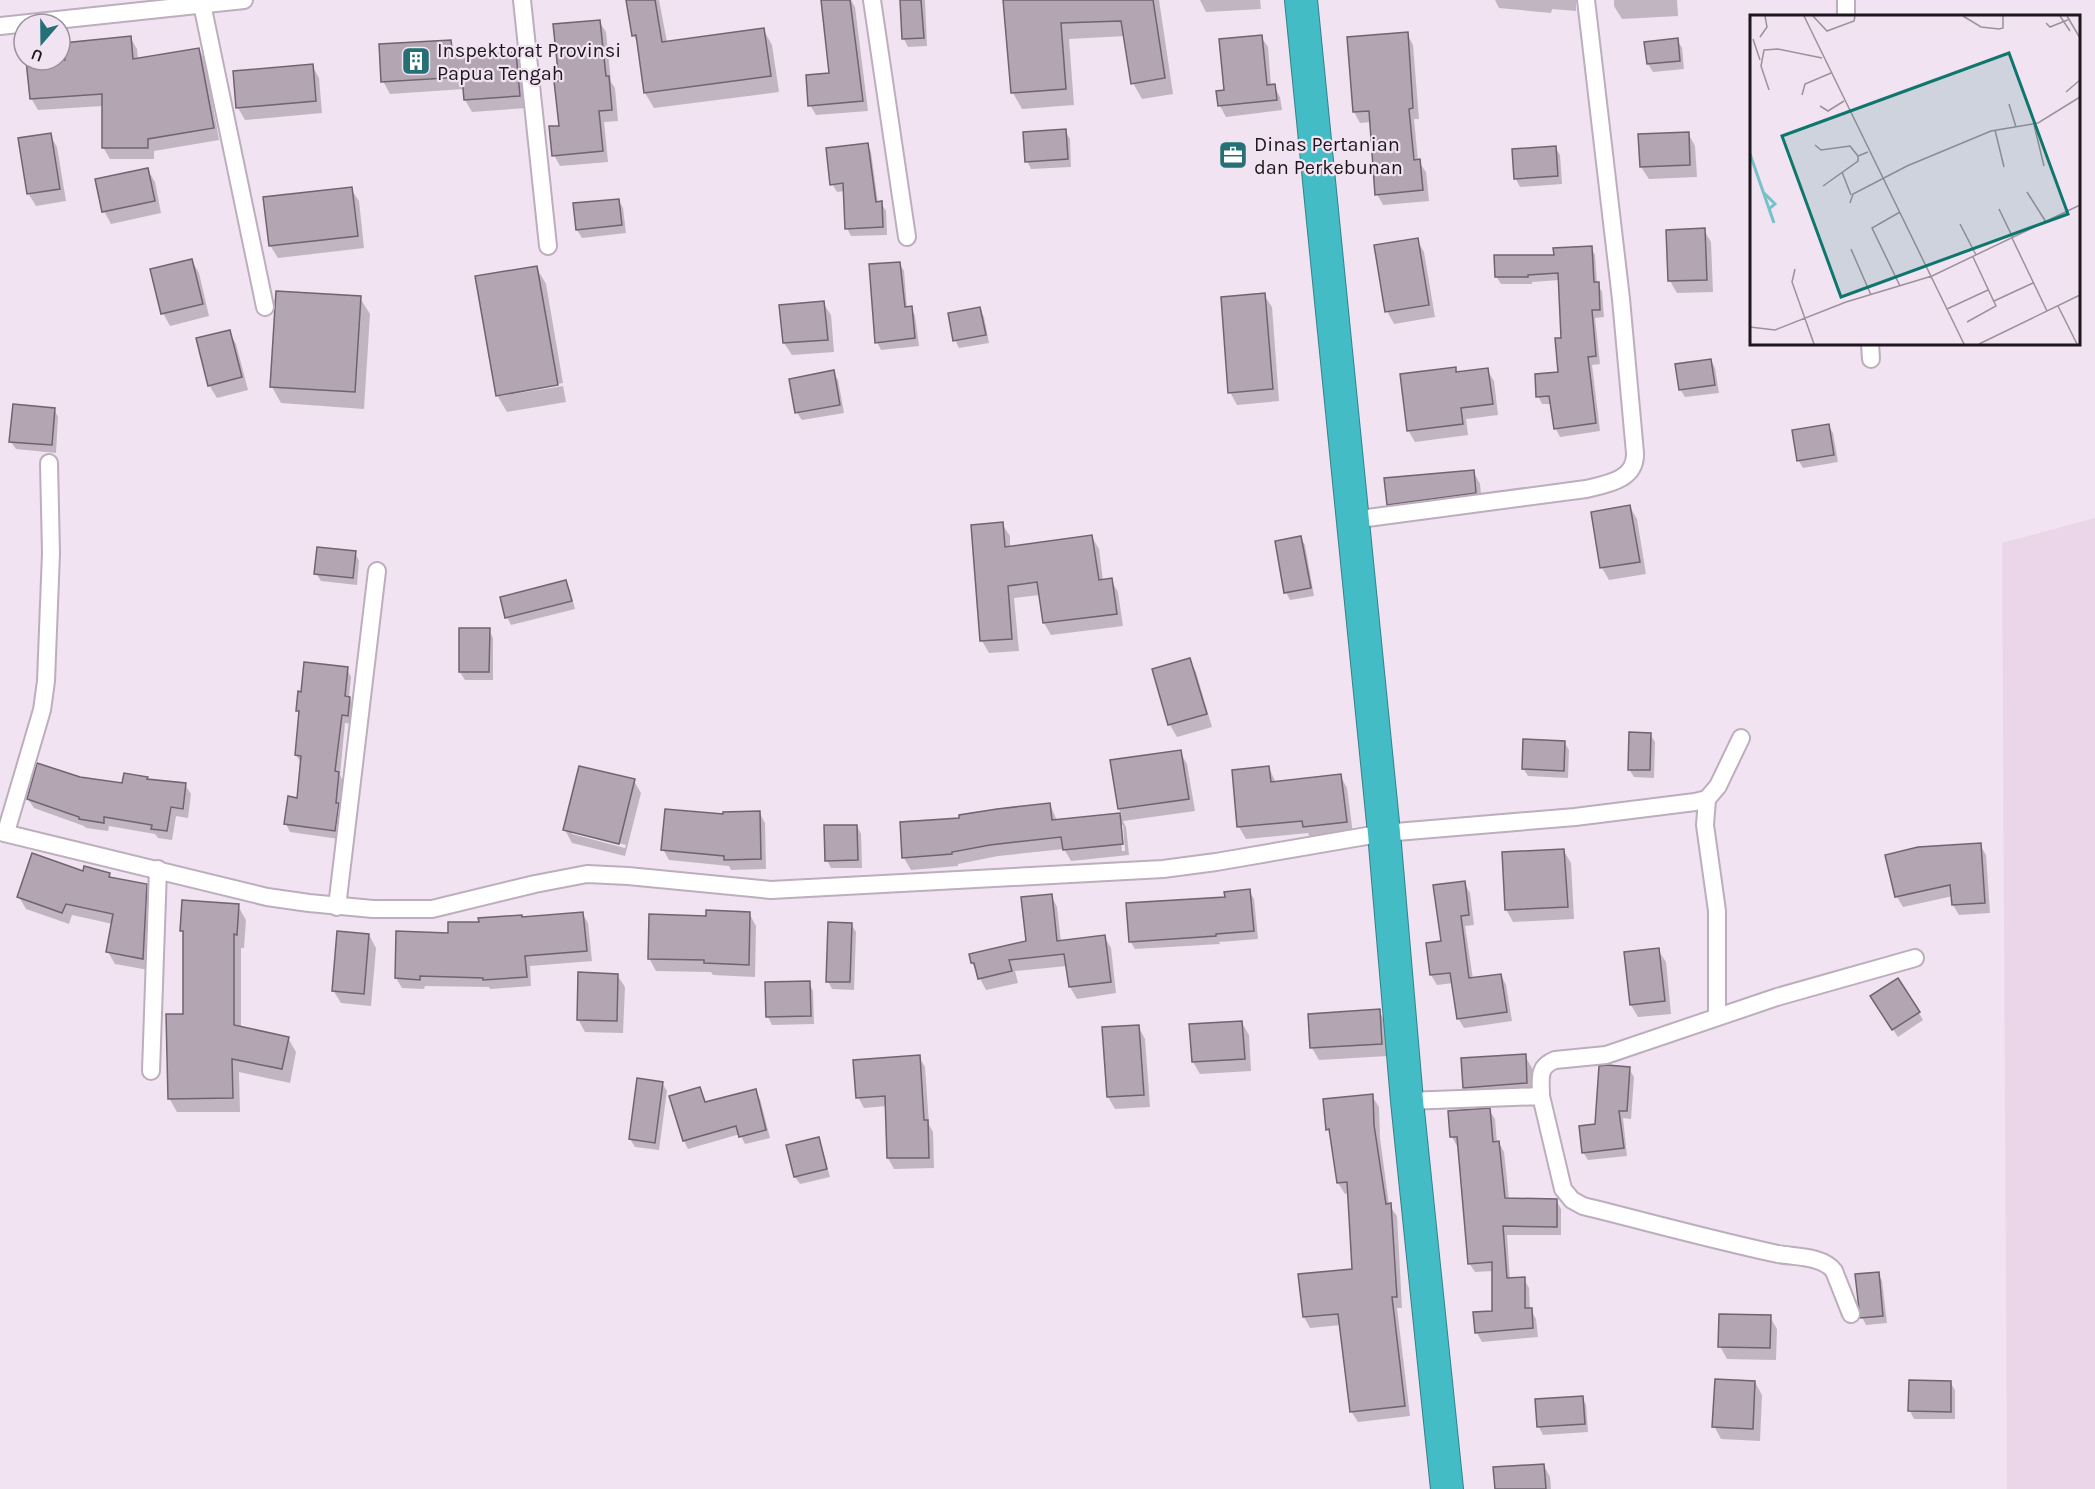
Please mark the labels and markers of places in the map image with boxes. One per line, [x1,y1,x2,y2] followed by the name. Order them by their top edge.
[437,39,621,85] place label: Inspektorat Provinsi Papua Tengah
[400,45,432,77] building icon: Inspektorat Provinsi Papua Tengah
[1254,133,1403,179] place label: Dinas Pertanian dan Perkebunan
[1217,139,1249,171] office icon: Dinas Pertanian dan Perkebunan

